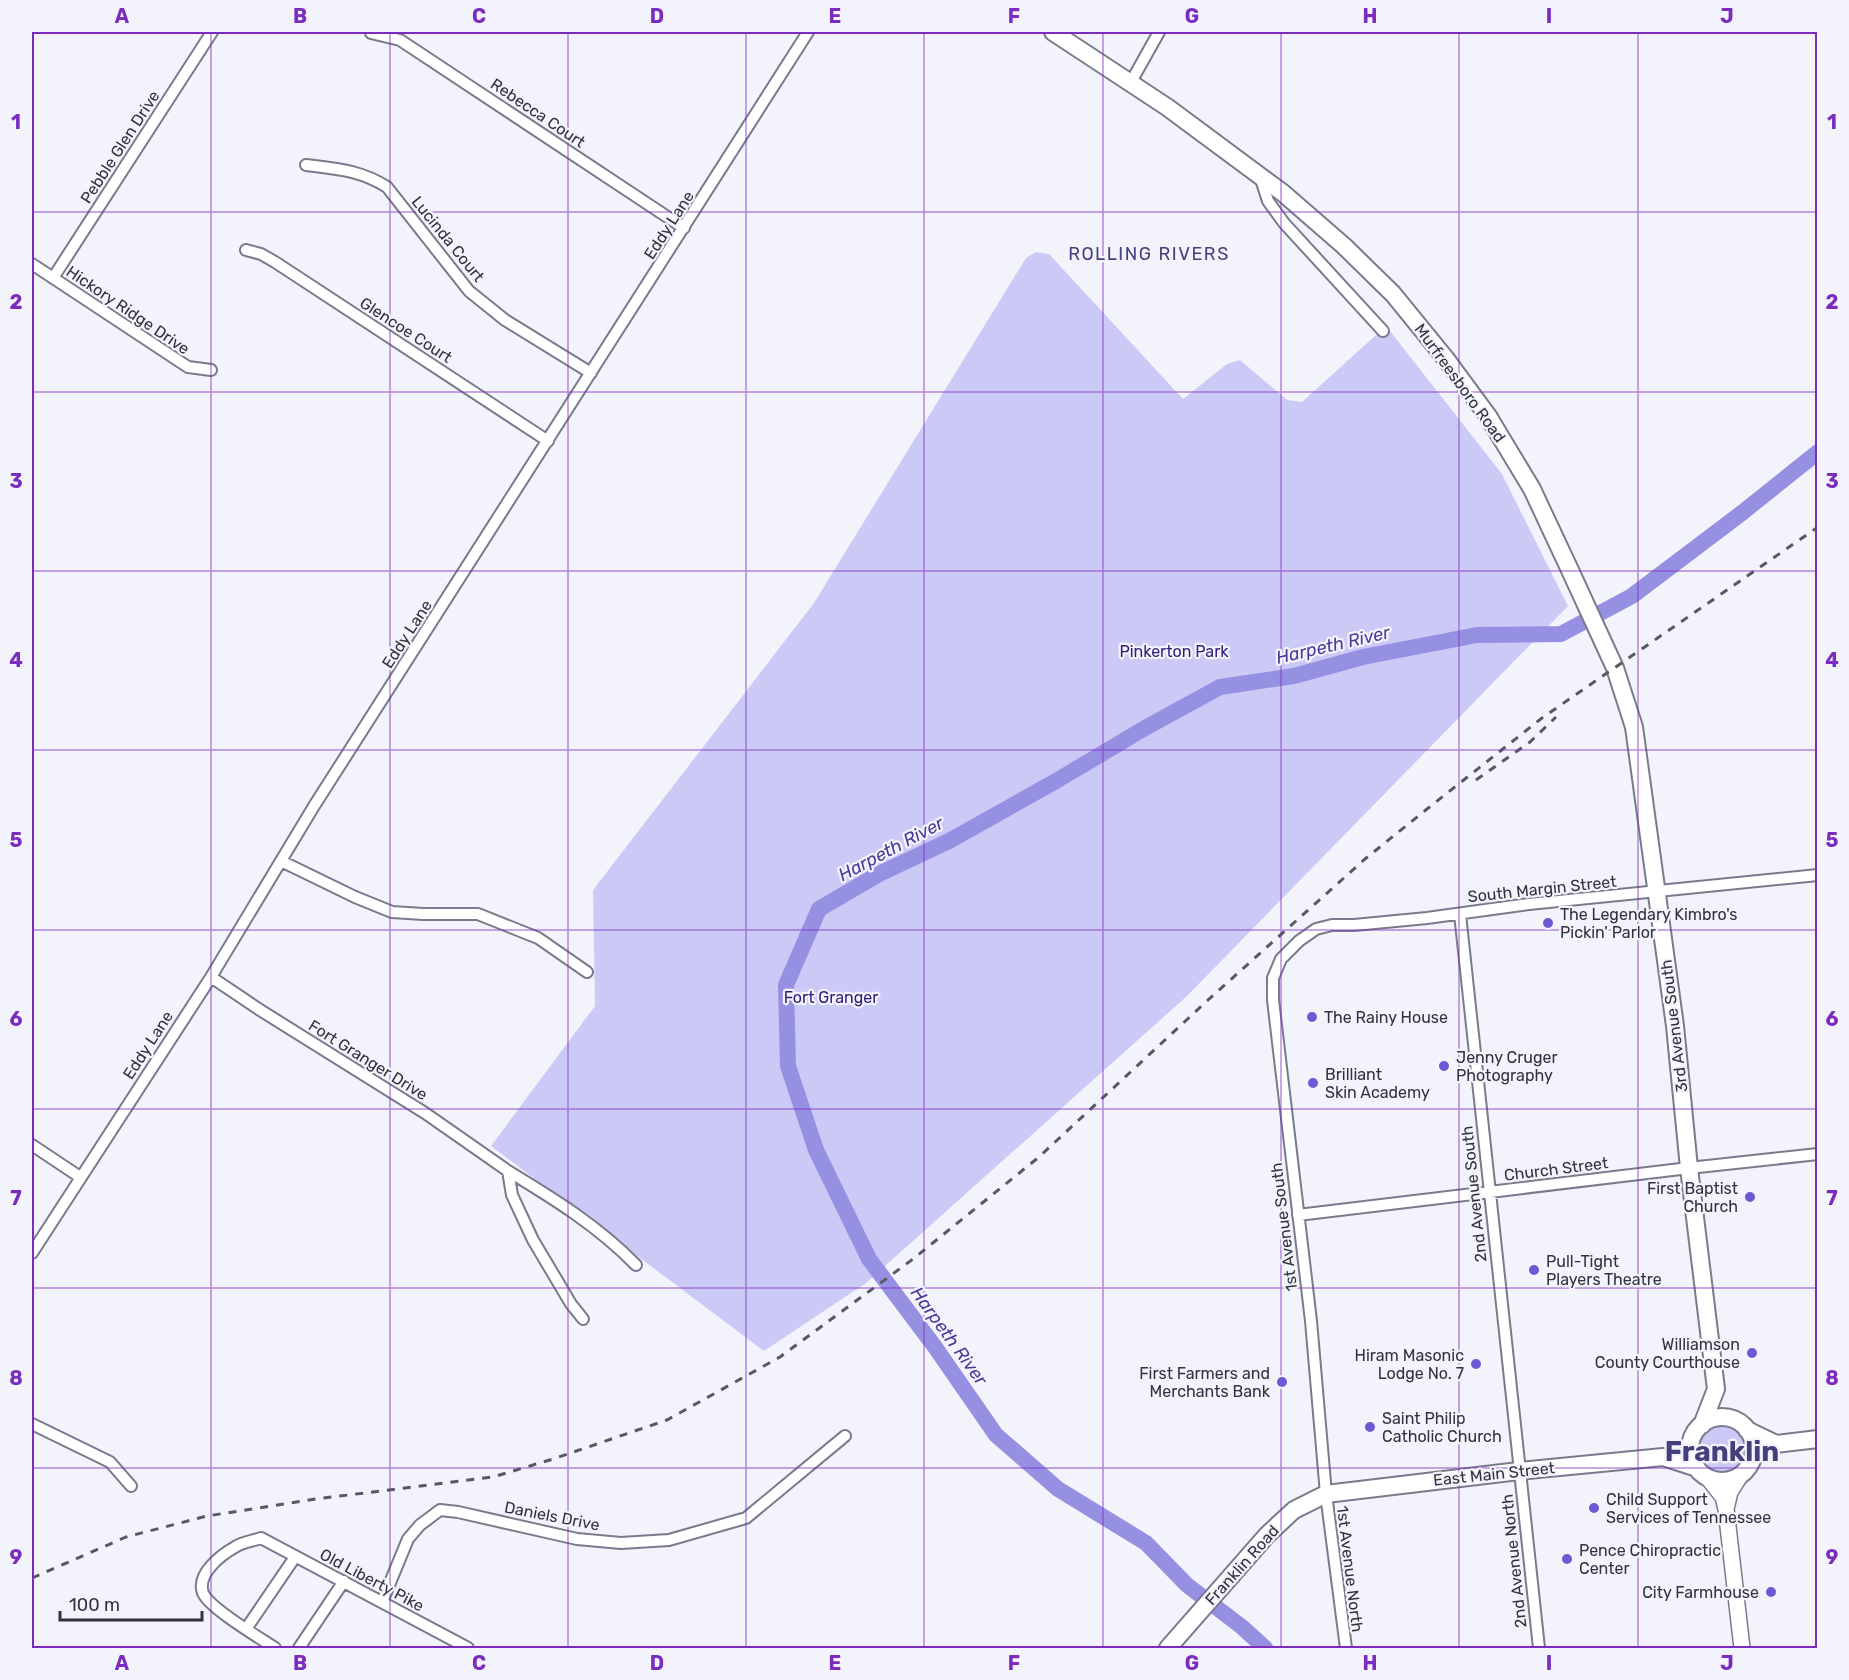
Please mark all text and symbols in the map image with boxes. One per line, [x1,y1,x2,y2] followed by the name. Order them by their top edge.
[115,4,130,28] text: A
[293,4,307,28] text: B
[472,4,486,28] text: C
[650,4,664,28] text: D
[829,4,841,28] text: E
[1008,4,1020,28] text: F
[1185,4,1199,28] text: G
[1363,4,1377,28] text: H
[1546,4,1552,28] text: I
[1720,4,1734,28] text: J
[487,74,589,152] street label: Rebecca Court
[76,87,164,207] street label: Pebble Glen Drive
[11,110,21,134] text: 1
[1827,110,1837,134] text: 1
[640,187,698,263] street label: Eddy Lane
[408,192,488,286] street label: Lucinda Court
[1068,243,1230,265] district label: ROLLING RIVERS
[63,262,193,358] street label: Hickory Ridge Drive
[10,290,23,314] text: 2
[1826,290,1839,314] text: 2
[356,293,456,367] street label: Glencoe Court
[1411,320,1509,446] street label: Murfreesboro Road
[9,469,23,493] text: 3
[1825,469,1839,493] text: 3
[378,596,436,672] street label: Eddy Lane
[1274,621,1393,669] water label: Harpeth River
[1119,642,1229,661] park label: Pinkerton Park
[9,648,23,672] text: 4
[1825,648,1839,672] text: 4
[835,812,948,886] water label: Harpeth River
[10,828,23,852] text: 5
[1826,828,1839,852] text: 5
[1467,872,1617,906] street label: South Margin Street
[1560,905,1738,942] place label: The Legendary Kimbro's Pickin' Parlor
[1541,916,1555,930] marker: The Legendary Kimbro's Pickin' Parlor
[1656,959,1692,1093] street label: 3rd Avenue South
[784,988,878,1007] park label: Fort Granger
[9,1007,23,1031] text: 6
[119,1007,177,1083] street label: Eddy Lane
[1825,1007,1839,1031] text: 6
[1324,1008,1448,1027] place label: The Rainy House
[1305,1010,1319,1024] marker: The Rainy House
[305,1016,431,1104] street label: Fort Granger Drive
[1456,1048,1558,1085] place label: Jenny Cruger Photography
[1437,1059,1451,1073] marker: Jenny Cruger Photography
[1325,1065,1430,1102] place label: Brilliant Skin Academy
[1306,1076,1320,1090] marker: Brilliant Skin Academy
[1457,1125,1491,1263] street label: 2nd Avenue South
[1503,1153,1609,1185] street label: Church Street
[1267,1162,1301,1292] street label: 1st Avenue South
[1647,1179,1738,1216] place label: First Baptist Church
[10,1186,22,1210] text: 7
[1826,1186,1838,1210] text: 7
[1743,1190,1757,1204] marker: First Baptist Church
[1546,1252,1662,1289] place label: Pull-Tight Players Theatre
[1527,1263,1541,1277] marker: Pull-Tight Players Theatre
[906,1283,993,1390] water label: Harpeth River
[1595,1335,1740,1372] place label: Williamson County Courthouse
[1354,1346,1464,1383] place label: Hiram Masonic Lodge No. 7
[1745,1346,1759,1360] marker: Williamson County Courthouse
[1469,1357,1483,1371] marker: Hiram Masonic Lodge No. 7
[1139,1364,1271,1401] place label: First Farmers and Merchants Bank
[9,1366,23,1390] text: 8
[1825,1366,1839,1390] text: 8
[1275,1375,1289,1389] marker: First Farmers and Merchants Bank
[1382,1409,1502,1446] place label: Saint Philip Catholic Church
[1363,1420,1377,1434] marker: Saint Philip Catholic Church
[1665,1435,1779,1468] district label: Franklin
[1432,1458,1556,1490] street label: East Main Street
[1606,1490,1771,1527] place label: Child Support Services of Tennessee
[1498,1493,1530,1629] street label: 2nd Avenue North
[503,1497,601,1535] street label: Daniels Drive
[1587,1501,1601,1515] marker: Child Support Services of Tennessee
[1333,1505,1367,1633] street label: 1st Avenue North
[1201,1521,1283,1609] street label: Franklin Road
[1579,1541,1721,1578] place label: Pence Chiropractic Center
[10,1545,23,1569] text: 9
[317,1545,427,1615] street label: Old Liberty Pike
[1826,1545,1839,1569] text: 9
[1560,1552,1574,1566] marker: Pence Chiropractic Center
[1642,1583,1759,1602] place label: City Farmhouse
[60,1584,202,1622] scale bar
[1764,1585,1778,1599] marker: City Farmhouse
[69,1594,120,1616] text: 100 m
[115,1651,130,1675] text: A
[293,1651,307,1675] text: B
[472,1651,486,1675] text: C
[650,1651,664,1675] text: D
[829,1651,841,1675] text: E
[1008,1651,1020,1675] text: F
[1185,1651,1199,1675] text: G
[1363,1651,1377,1675] text: H
[1546,1651,1552,1675] text: I
[1720,1651,1734,1675] text: J

